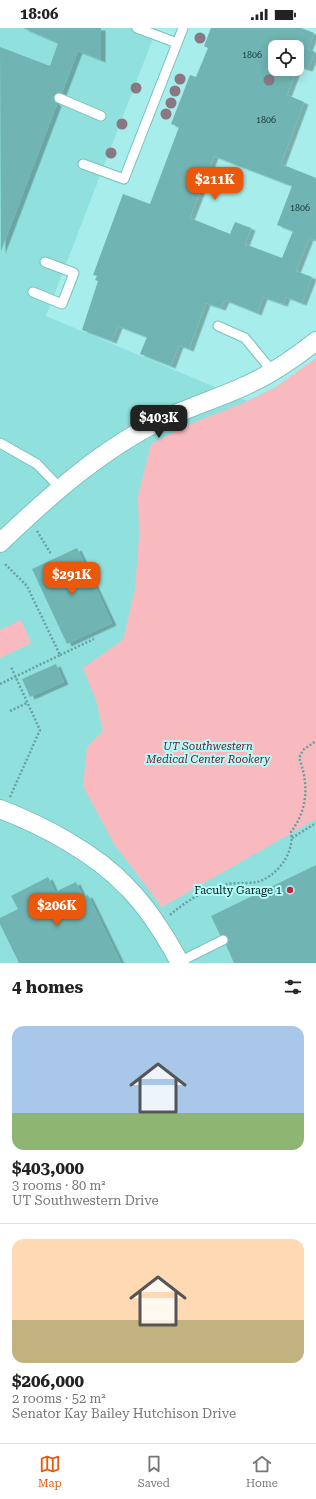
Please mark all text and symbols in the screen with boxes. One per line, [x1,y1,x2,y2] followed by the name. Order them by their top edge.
[20,5,58,23] text: 18:06
[268,40,304,76] map controls
[268,40,304,76] button: locate
[242,50,262,60] house number: 1806
[256,115,276,125] house number: 1806
[187,167,243,201] pin: $211K
[195,172,235,187] text: $211K
[290,203,310,213] house number: 1806
[131,405,187,439] pin: $403K
[139,410,179,425] text: $403K
[44,562,100,596] pin: $291K
[52,567,92,582] text: $291K
[145,740,270,766] park label: UT Southwestern Medical Center Rookery
[194,884,282,897] place label: Faculty Garage 1
[285,885,295,895] marker: Faculty Garage 1
[29,893,85,927] pin: $206K
[37,898,77,913] text: $206K
[282,976,304,998] icon: filters
[12,977,83,997] text: 4 homes
[122,1052,194,1124] icon: home
[12,1158,84,1178] text: $403,000
[12,1178,106,1193] text: 3 rooms · 80 m²
[12,1193,159,1208] text: UT Southwestern Drive
[122,1265,194,1337] icon: home
[12,1371,84,1391] text: $206,000
[12,1391,106,1406] text: 2 rooms · 52 m²
[12,1406,236,1421] text: Senator Kay Bailey Hutchison Drive
[38,1453,62,1490] tab: Map
[138,1453,170,1490] tab: Saved
[246,1453,278,1490] tab: Home

